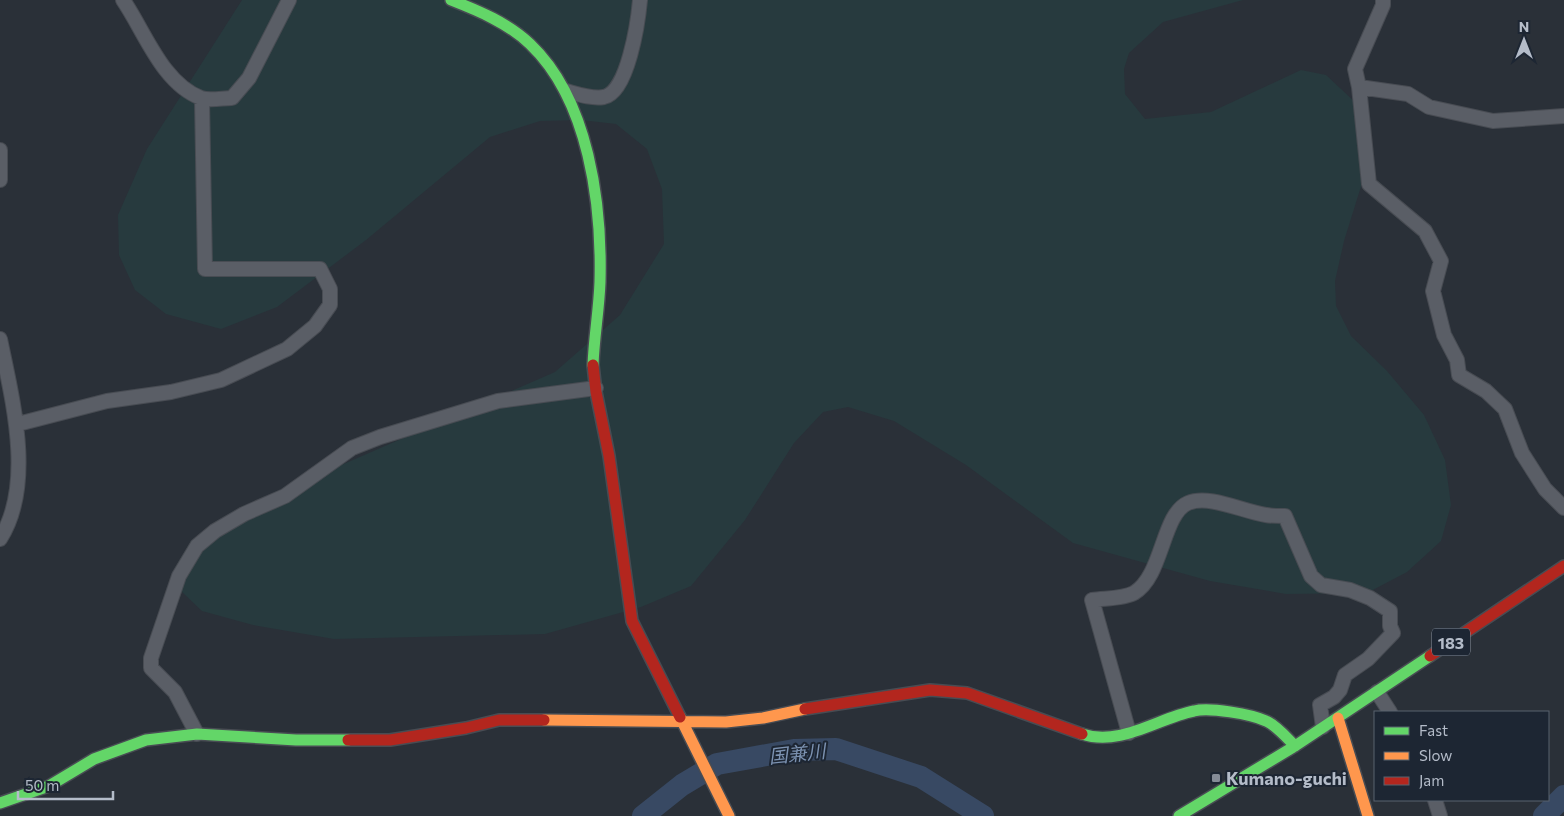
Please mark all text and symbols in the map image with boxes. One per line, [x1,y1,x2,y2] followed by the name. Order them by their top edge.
[1499,15,1549,65] north arrow
[1519,18,1529,35] text: N
[1432,628,1470,656] road number: 183
[1374,711,1549,801] legend
[1419,721,1448,739] text: Fast
[767,738,829,767] water label: 国兼川
[1419,746,1452,764] text: Slow
[1226,767,1347,789] place label: Kumano-guchi
[18,768,112,800] scale bar
[1419,771,1444,789] text: Jam
[1210,772,1222,784] marker: Kumano-guchi
[25,776,59,794] text: 50 m

